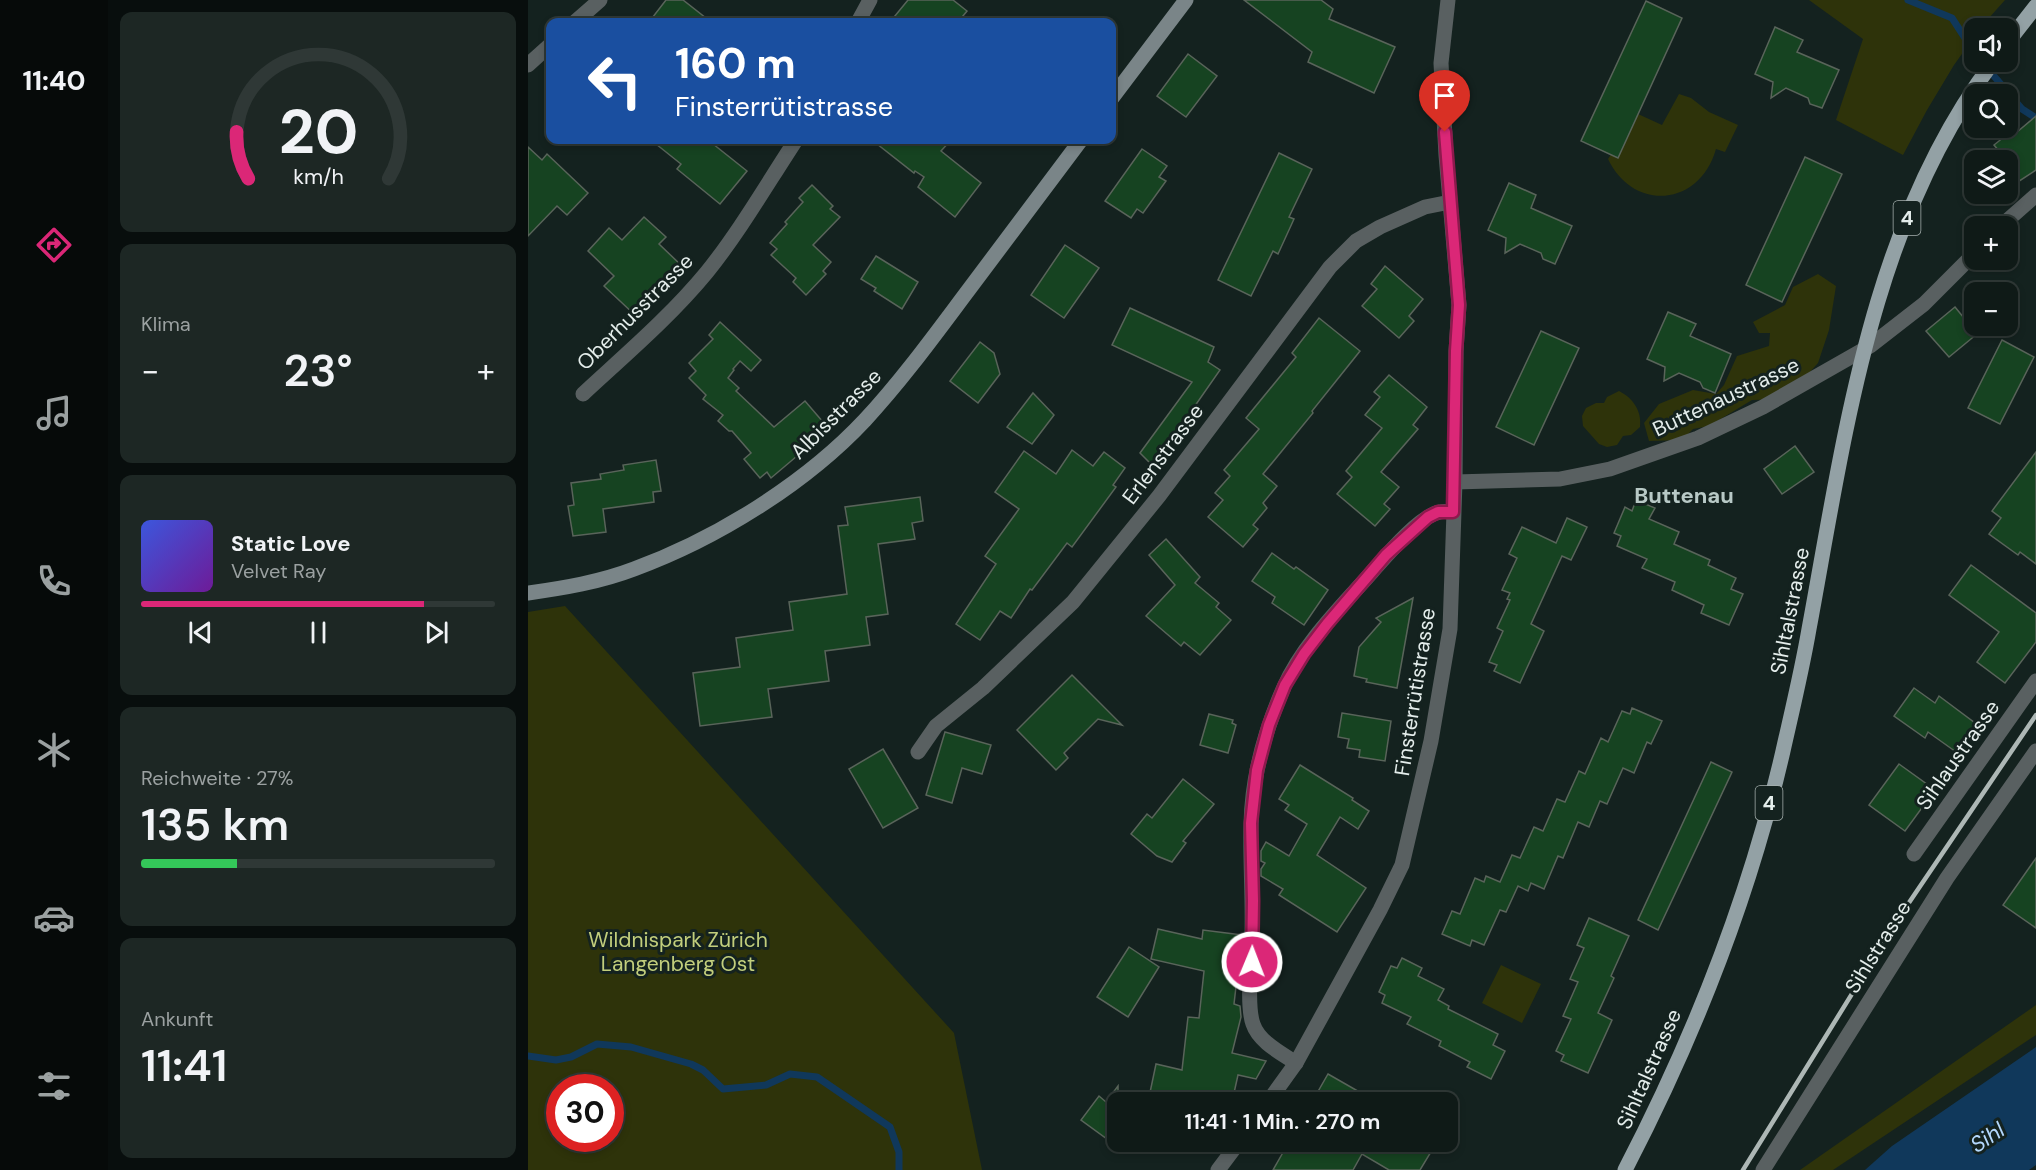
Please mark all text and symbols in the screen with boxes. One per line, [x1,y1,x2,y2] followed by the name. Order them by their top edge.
[1964,18,2018,336] map controls
[1964,18,2018,72] button: sound
[675,36,796,91] text: 160 m
[576,42,654,120] icon: left
[22,63,86,98] text: 11:40
[1419,70,1470,132] pin
[1428,79,1461,112] icon: arrive
[1964,84,2018,138] button: search
[675,89,893,124] text: Finsterrütistrasse
[278,91,358,172] text: 20
[1964,150,2018,204] button: layers
[293,163,343,191] text: km/h
[1894,201,1920,235] road number: 4
[1964,216,2018,270] button: +
[33,224,75,266] icon: directions
[571,248,699,376] street label: Oberhusstrasse
[1964,282,2018,336] button: −
[141,311,191,337] text: Klima
[284,341,353,400] text: 23°
[141,349,159,392] text: −
[477,349,495,392] text: +
[1648,351,1804,443] street label: Buttenaustrasse
[784,362,888,466] street label: Albisstrasse
[33,392,75,434] icon: music
[1116,398,1210,510] street label: Erlenstrasse
[1634,481,1734,510] district label: Buttenau
[231,529,351,558] text: Static Love
[1764,545,1816,677] street label: Sihltalstrasse
[231,558,326,584] text: Velvet Ray
[33,560,75,602] icon: phone
[1388,606,1442,778] street label: Finsterrütistrasse
[184,616,217,649] icon: previous
[302,616,335,649] icon: pause
[420,616,453,649] icon: next
[1910,695,2006,815] street label: Sihlaustrasse
[33,729,75,771] icon: climate
[141,765,294,791] text: Reichweite · 27%
[1756,786,1782,820] road number: 4
[141,795,289,854] text: 135 km
[1838,895,1918,999] street label: Sihlstrasse
[33,897,75,939] icon: car
[588,926,768,978] park label: Wildnispark Zürich Langenberg Ost
[1220,930,1284,994] position arrow
[1610,1004,1688,1134] street label: Sihltalstrasse
[141,1006,213,1032] text: Ankunft
[141,1036,227,1095] text: 11:41
[33,1065,75,1107] icon: filters
[546,1074,624,1152] speed limit sign: 30
[1185,1107,1380,1136] text: 11:41 · 1 Min. · 270 m
[1964,1115,2011,1159] water label: Sihl

